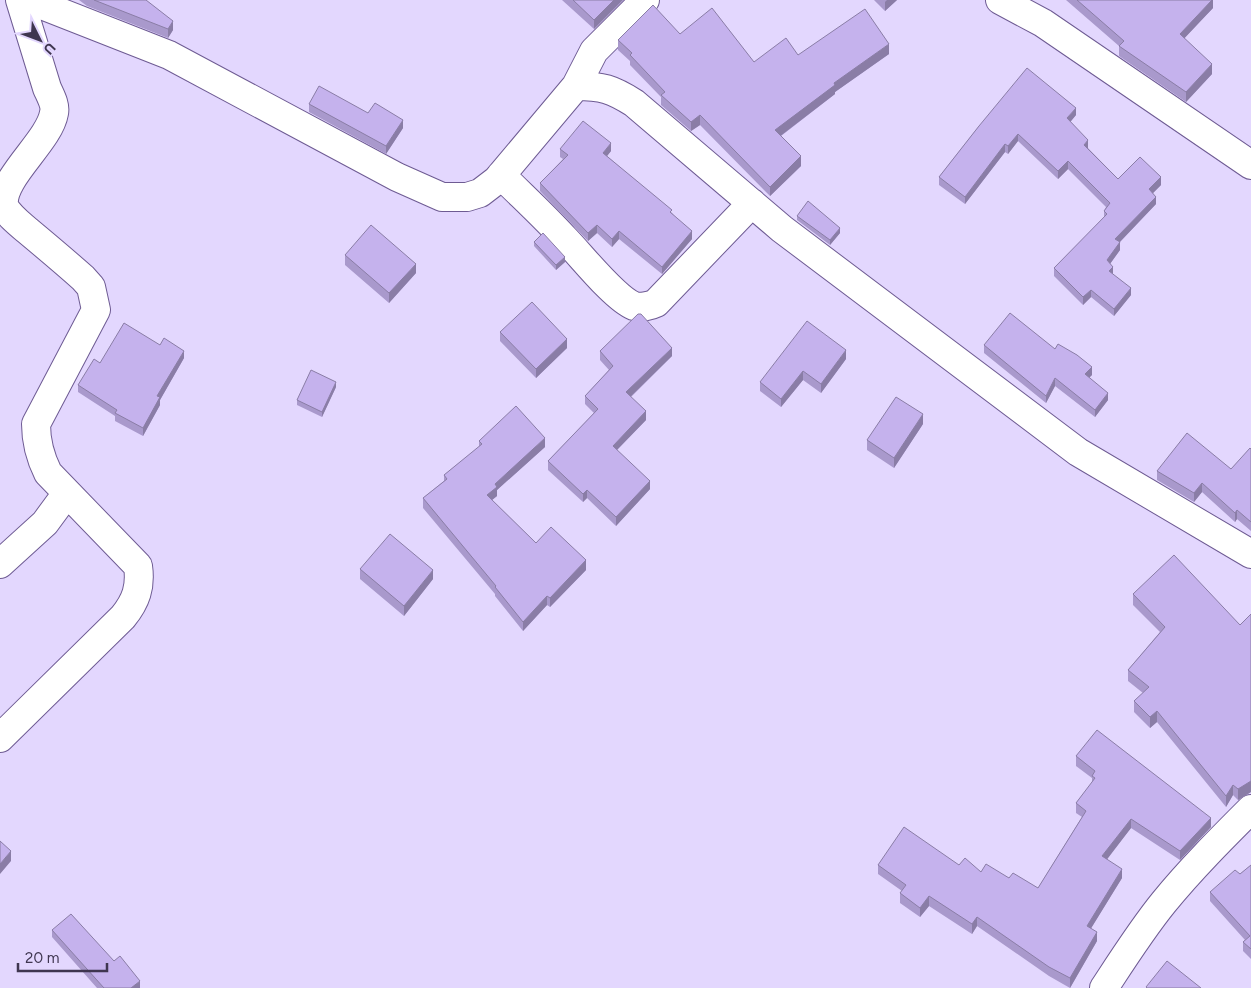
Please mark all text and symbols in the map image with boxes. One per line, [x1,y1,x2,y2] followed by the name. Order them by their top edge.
[15,15,65,65] north arrow
[40,39,59,58] text: U
[18,940,106,972] scale bar
[25,949,59,967] text: 20 m

